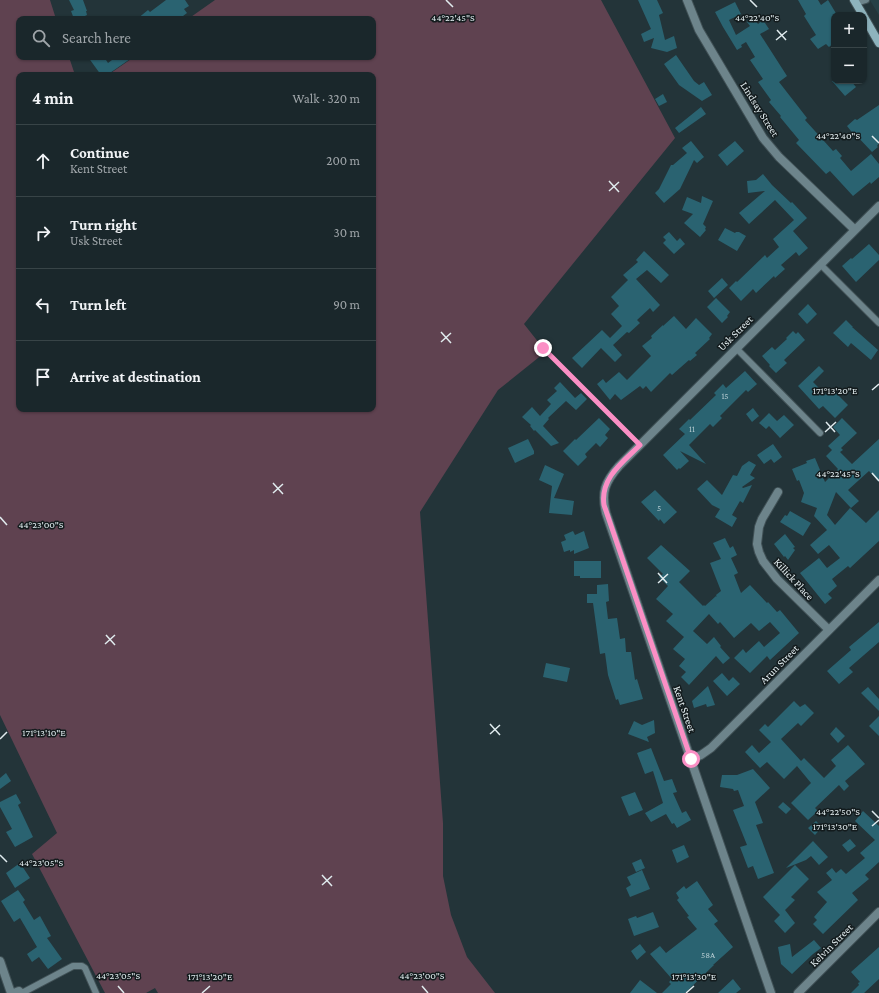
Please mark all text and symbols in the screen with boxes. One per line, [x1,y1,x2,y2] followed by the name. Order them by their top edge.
[431,12,475,23] text: 44°22'45"S
[735,12,779,23] text: 44°22'40"S
[831,12,867,84] map controls
[831,12,867,48] button: +
[16,16,376,60] search box
[30,27,52,49] icon: search
[62,30,131,46] text: Search here
[831,48,867,84] button: −
[738,79,782,139] street label: Lindsay Street
[32,89,74,108] text: 4 min
[292,91,360,106] text: Walk · 320 m
[816,130,860,141] text: 44°22'40"S
[70,145,129,161] text: Continue
[32,150,54,172] icon: ahead
[326,153,360,168] text: 200 m
[70,161,127,176] text: Kent Street
[70,217,137,233] text: Turn right
[32,222,54,244] icon: right
[334,225,360,240] text: 30 m
[70,233,122,248] text: Usk Street
[32,294,54,316] icon: left
[70,297,126,313] text: Turn left
[333,297,360,312] text: 90 m
[715,313,755,353] street label: Usk Street
[534,339,552,357] route end
[32,366,54,388] icon: arrive
[70,369,201,385] text: Arrive at destination
[813,385,858,396] text: 171°13'20"E
[721,391,729,401] house number: 15
[689,424,695,434] house number: 11
[816,468,860,479] text: 44°22'45"S
[657,503,661,513] house number: 5
[18,519,64,530] text: 44°23'00"S
[772,556,816,602] street label: Killick Place
[757,642,801,686] street label: Arun Street
[671,684,699,734] street label: Kent Street
[22,727,66,738] text: 171°13'10"E
[682,750,700,768] route start
[816,806,860,817] text: 44°22'50"S
[813,821,858,832] text: 171°13'30"E
[19,857,63,868] text: 44°23'05"S
[807,921,855,969] street label: Kelvin Street
[701,950,716,960] house number: 58A
[96,970,140,981] text: 44°23'05"S
[399,970,445,981] text: 44°23'00"S
[188,971,233,982] text: 171°13'20"E
[672,971,717,982] text: 171°13'30"E

